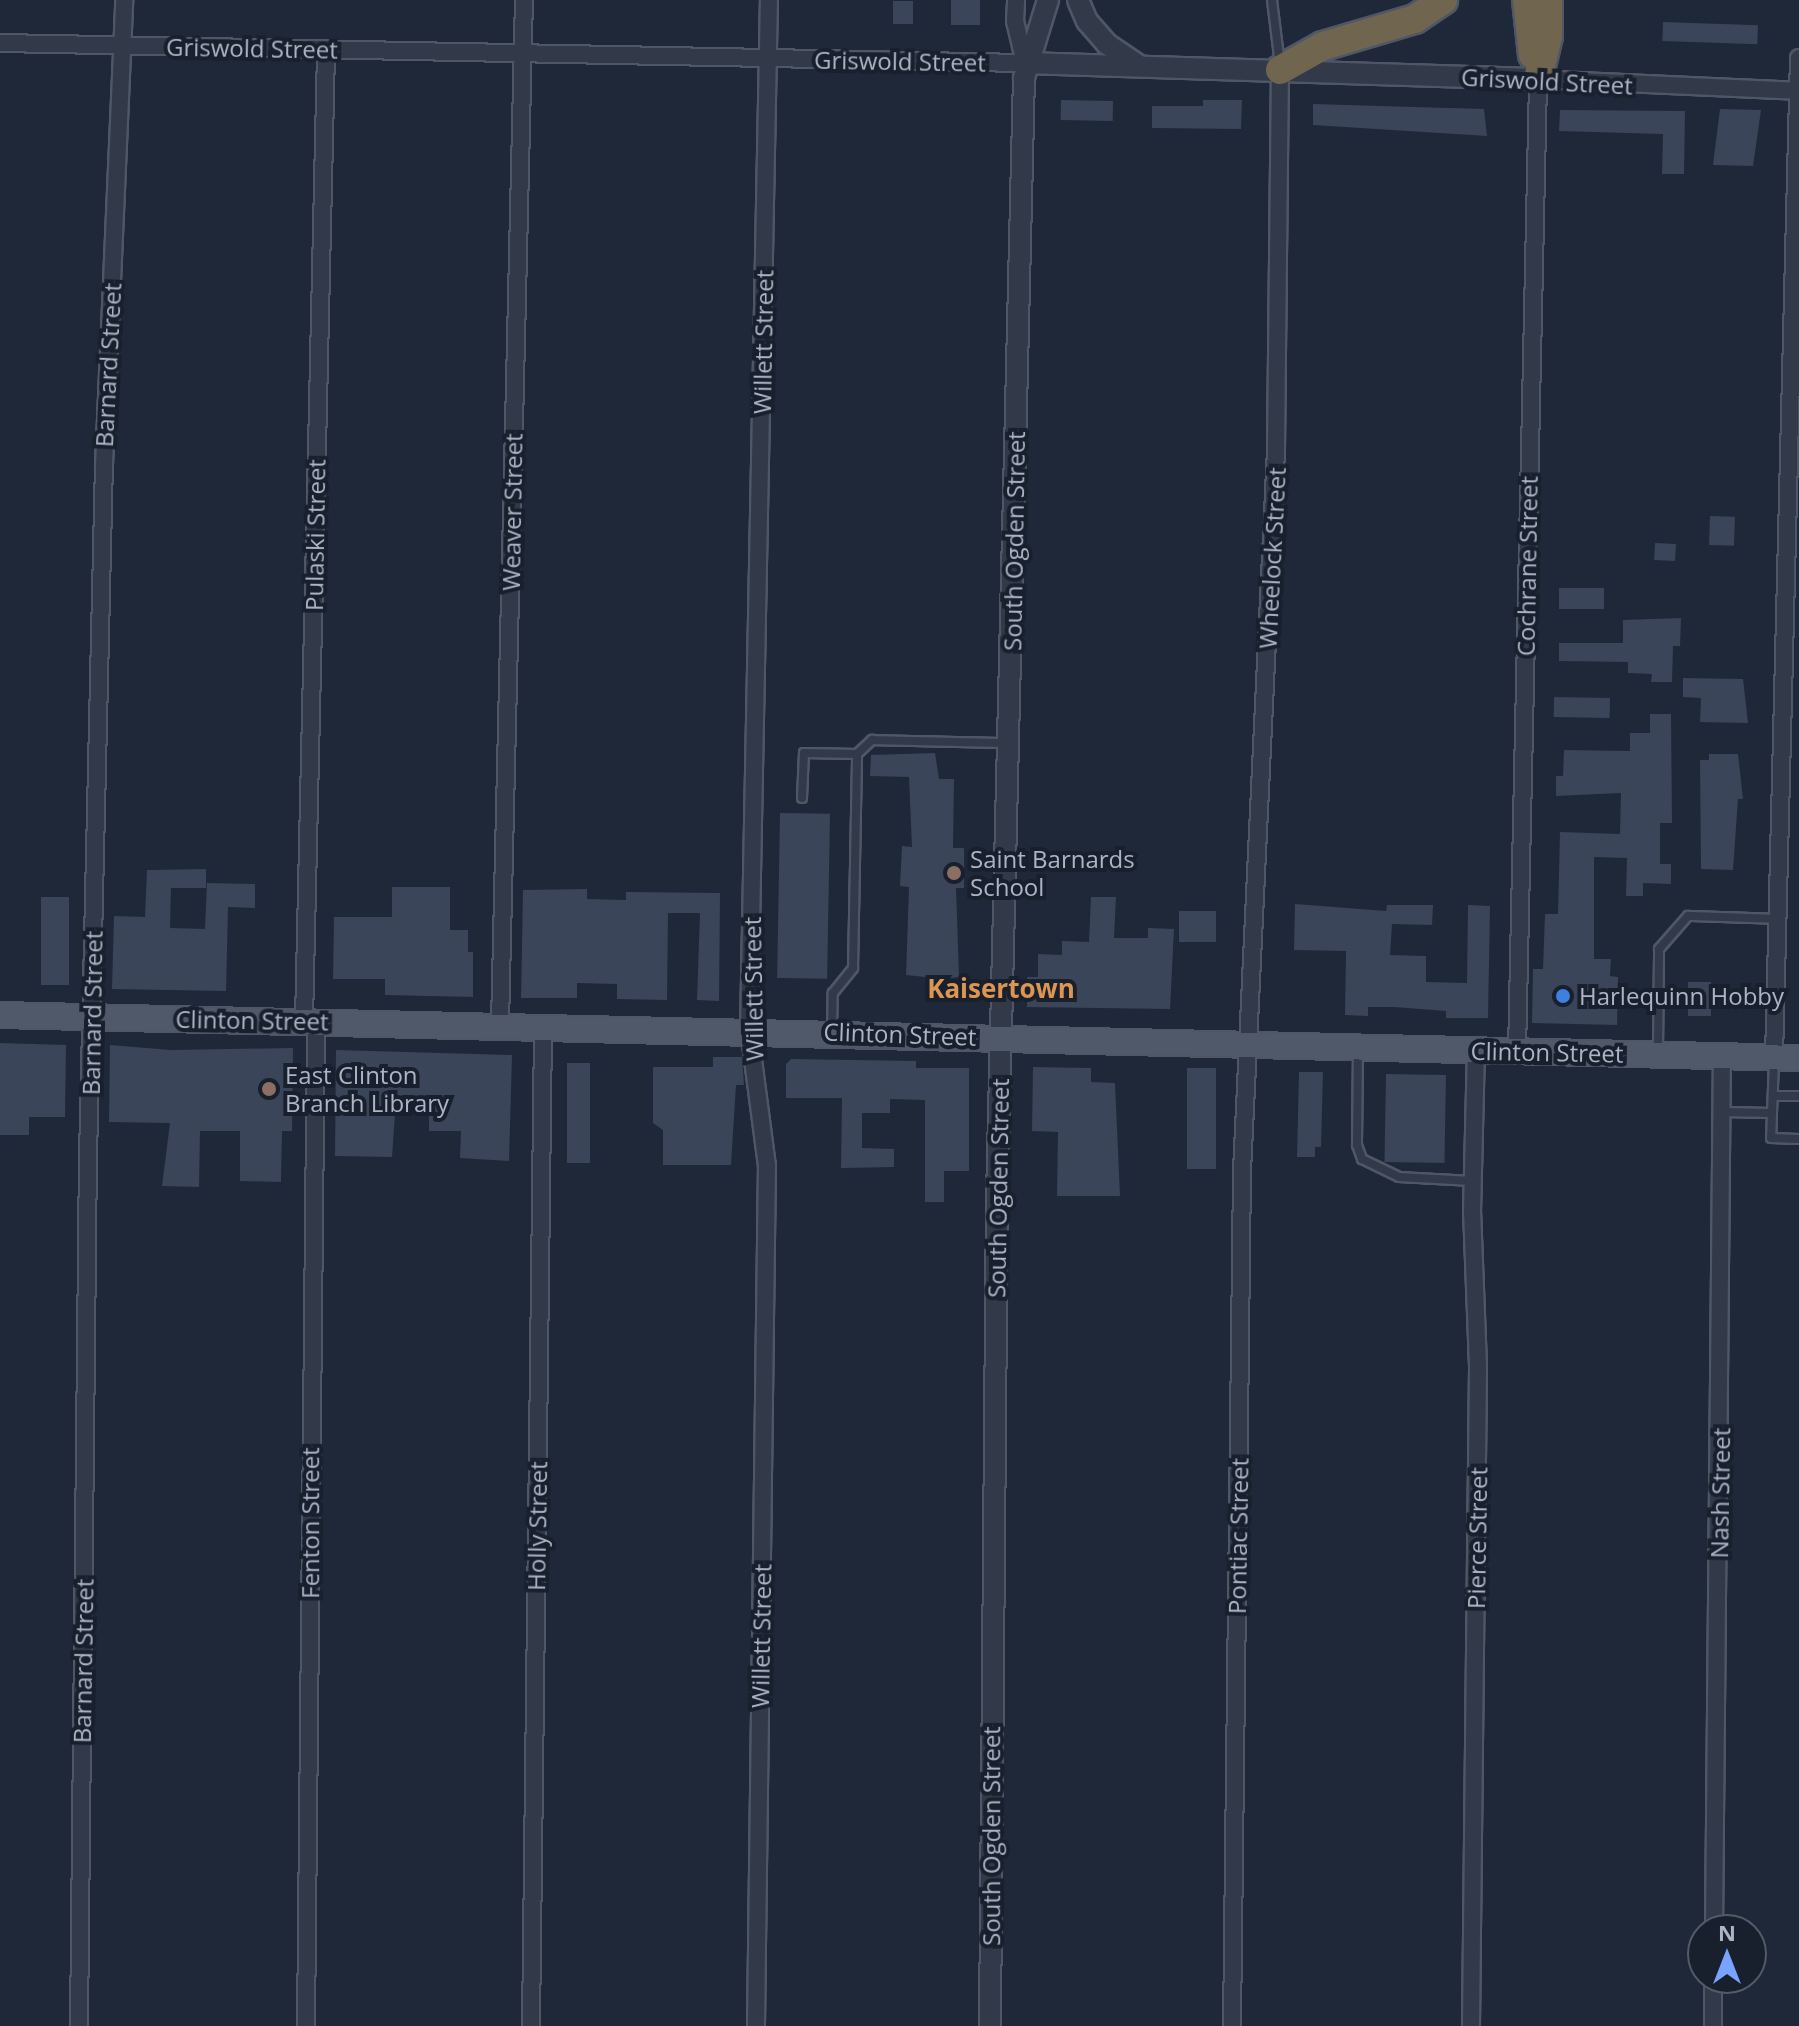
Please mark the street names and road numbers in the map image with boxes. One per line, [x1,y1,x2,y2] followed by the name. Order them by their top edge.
[166,32,338,64] street label: Griswold Street
[814,45,986,77] street label: Griswold Street
[1460,62,1634,100] street label: Griswold Street
[747,270,779,414] street label: Willett Street
[89,282,127,448] street label: Barnard Street
[998,431,1030,651] street label: South Ogden Street
[496,433,528,591] street label: Weaver Street
[299,459,331,611] street label: Pulaski Street
[1253,467,1291,649] street label: Wheelock Street
[1511,476,1543,656] street label: Cochrane Street
[737,917,769,1061] street label: Willett Street
[76,931,108,1095] street label: Barnard Street
[175,1004,329,1036] street label: Clinton Street
[823,1017,977,1051] street label: Clinton Street
[1470,1036,1624,1068] street label: Clinton Street
[982,1078,1014,1298] street label: South Ogden Street
[1704,1427,1736,1559] street label: Nash Street
[296,1447,324,1599] street label: Fenton Street
[1222,1458,1254,1614] street label: Pontiac Street
[521,1461,553,1591] street label: Holly Street
[1461,1467,1493,1609] street label: Pierce Street
[745,1564,777,1708] street label: Willett Street
[67,1579,99,1743] street label: Barnard Street
[977,1726,1005,1946] street label: South Ogden Street

